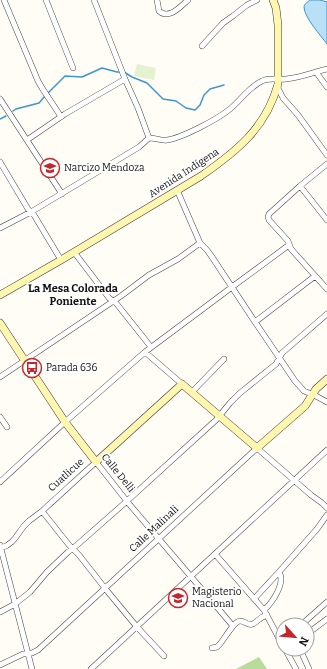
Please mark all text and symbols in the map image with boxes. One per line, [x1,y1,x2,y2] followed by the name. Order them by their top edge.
[146,145,222,200] street label: Avenida Indígena
[39,157,61,179] school or university icon: Narcizo Mendoza
[64,162,145,174] place label: Narcizo Mendoza
[28,282,119,308] district label: La Mesa Colorada Poniente
[21,357,43,379] bus stop icon: Parada 636
[46,362,97,374] place label: Parada 636
[99,451,137,495] street label: Calle Delli
[46,456,86,494] street label: Cuatlicue
[127,503,181,555] street label: Calle Malinali
[192,586,242,610] place label: Magisterio Nacional
[167,587,189,609] school or university icon: Magisterio Nacional
[275,617,315,657] north arrow
[296,635,311,648] text: N

